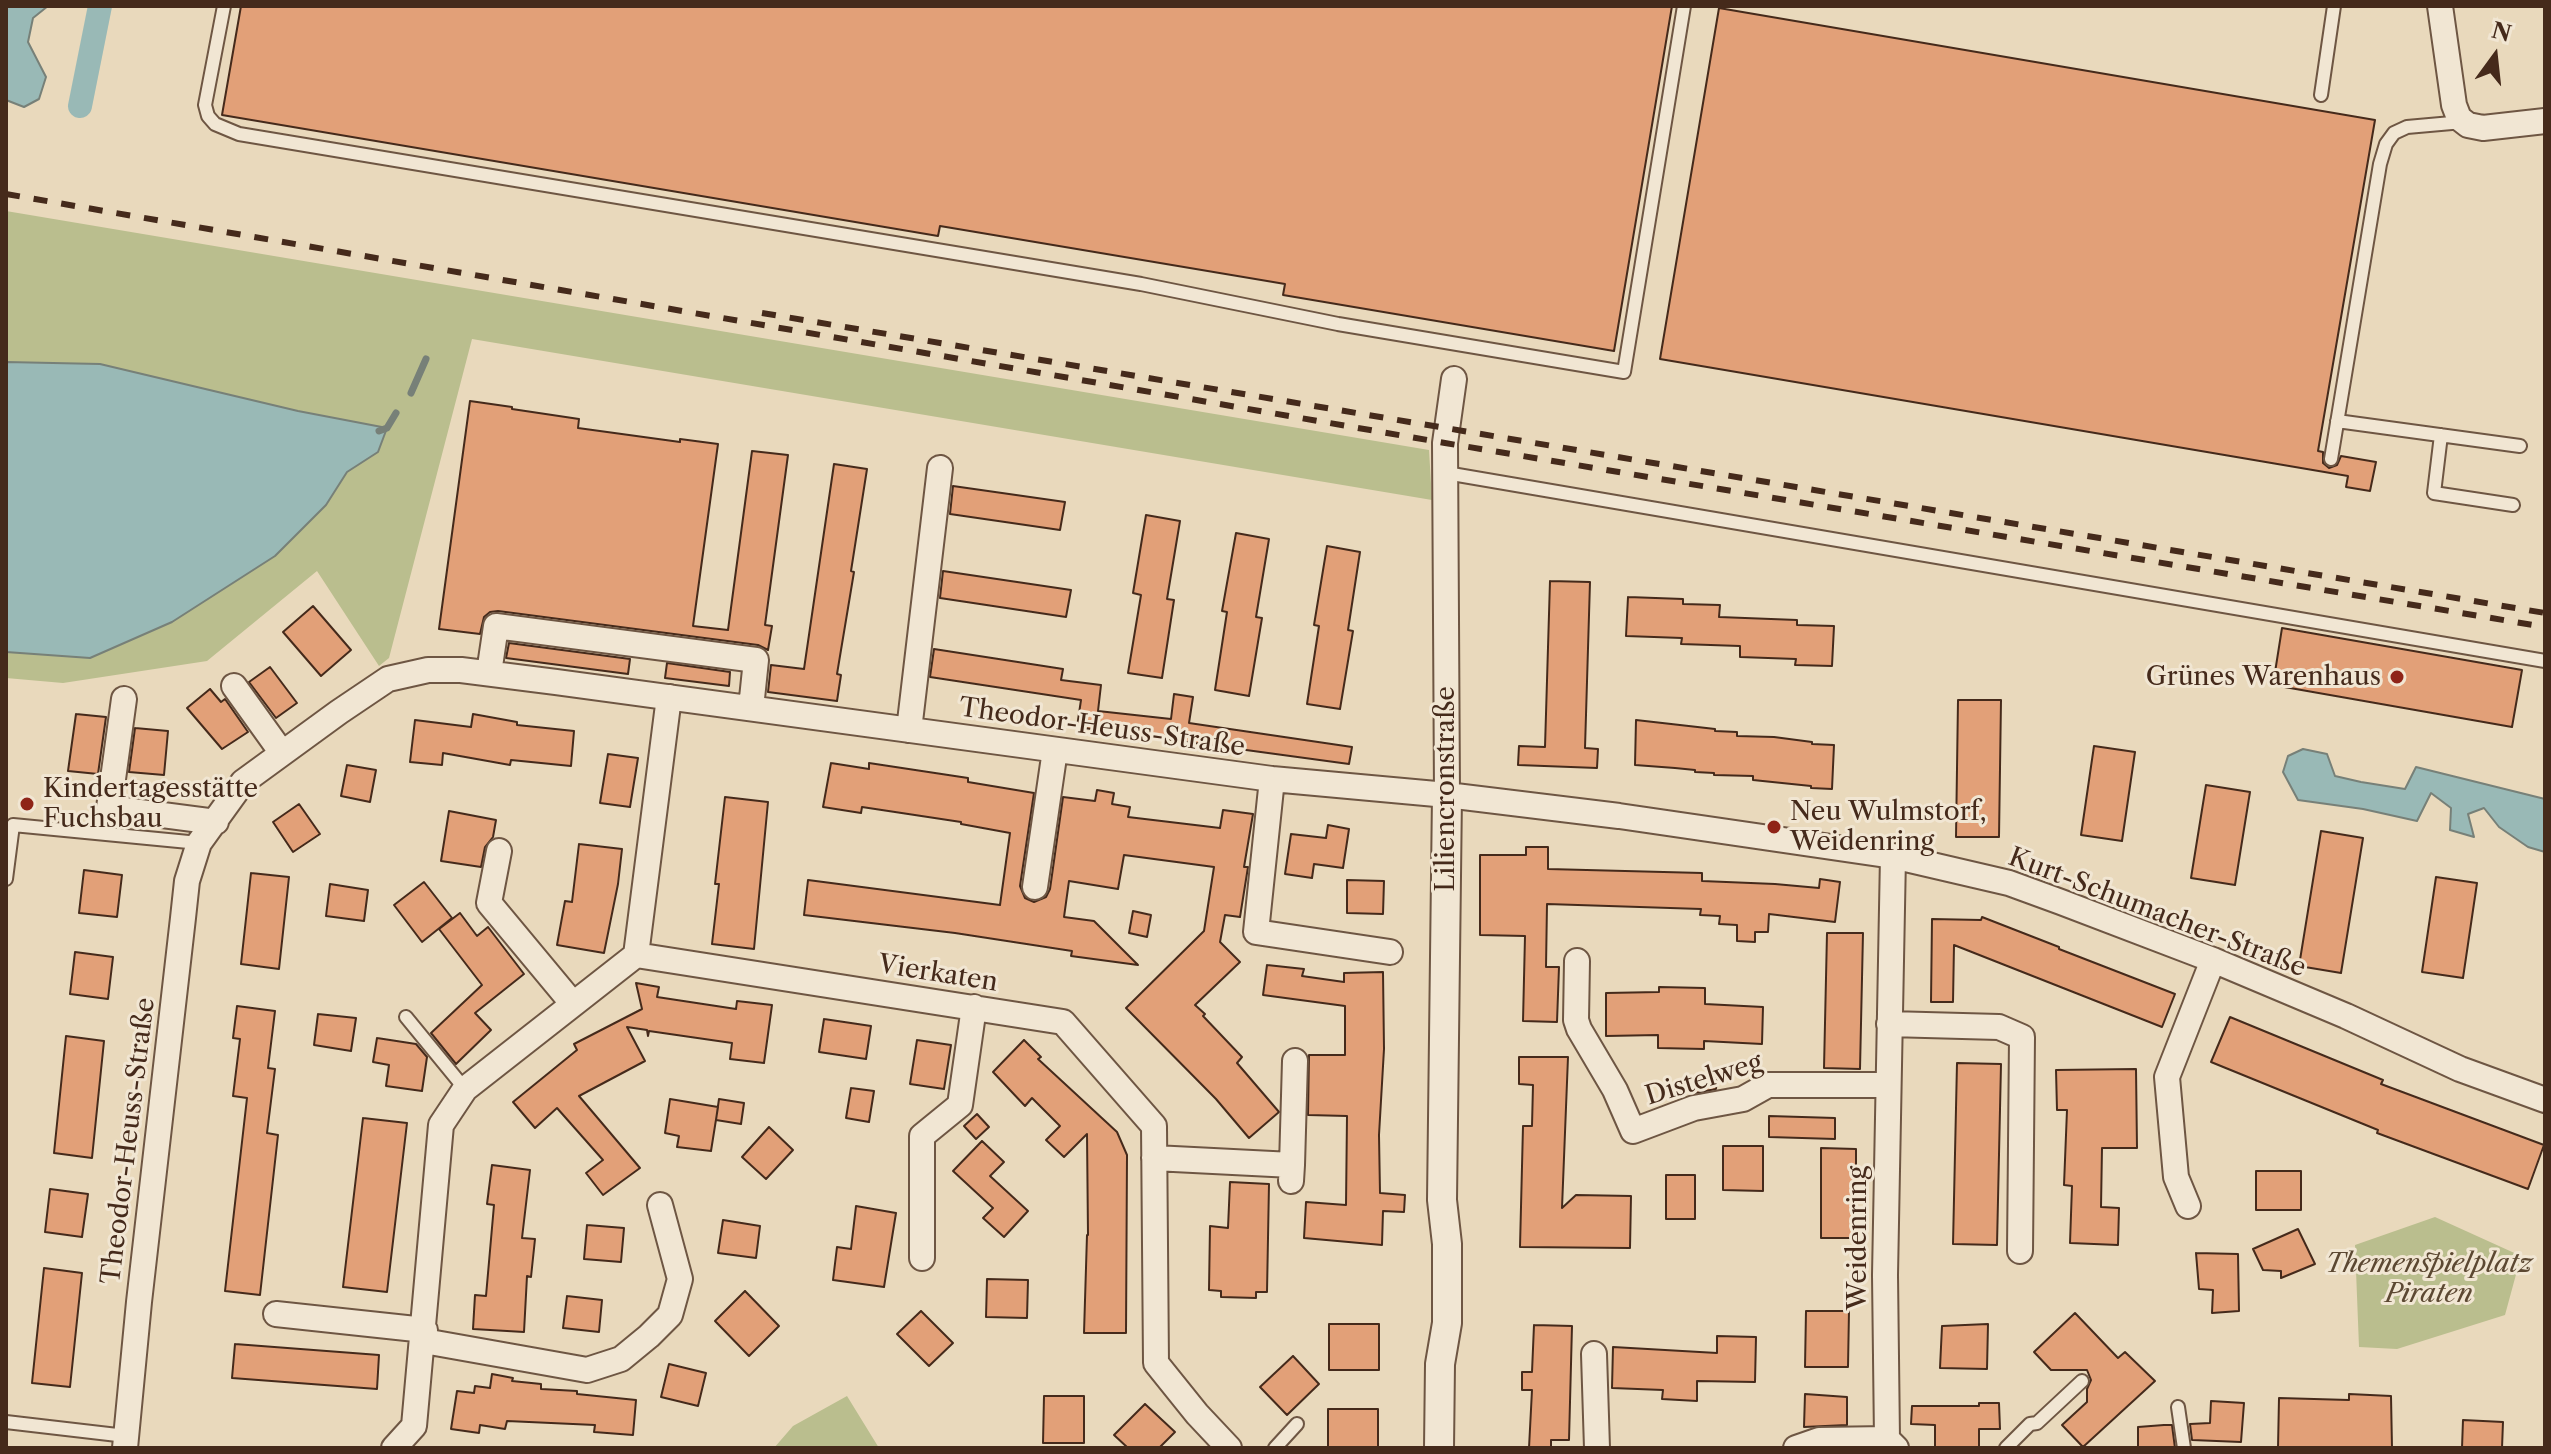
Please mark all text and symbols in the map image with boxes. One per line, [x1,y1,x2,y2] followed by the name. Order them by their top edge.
[2455,16,2535,96] north arrow
[2489,17,2514,48] text: N
[2146,661,2381,693] place label: Grünes Warenhaus
[2388,668,2406,686] marker: Grünes Warenhaus
[1430,686,1462,892] street label: Liliencronstraße
[957,692,1247,764] street label: Theodor-Heuss-Straße
[43,773,258,834] place label: Kindertagesstätte Fuchsbau
[18,795,36,813] marker: Kindertagesstätte Fuchsbau
[1790,796,1987,858] place label: Neu Wulmstorf, Weidenring
[1765,818,1783,836] marker: Neu Wulmstorf, Weidenring
[2004,842,2310,984] street label: Kurt-Schumacher-Straße
[876,949,1000,999] street label: Vierkaten
[96,996,162,1286] street label: Theodor-Heuss-Straße
[1642,1047,1766,1113] street label: Distelweg
[1842,1166,1874,1310] street label: Weidenring
[2325,1248,2533,1310] park label: Themenspielplatz Piraten

